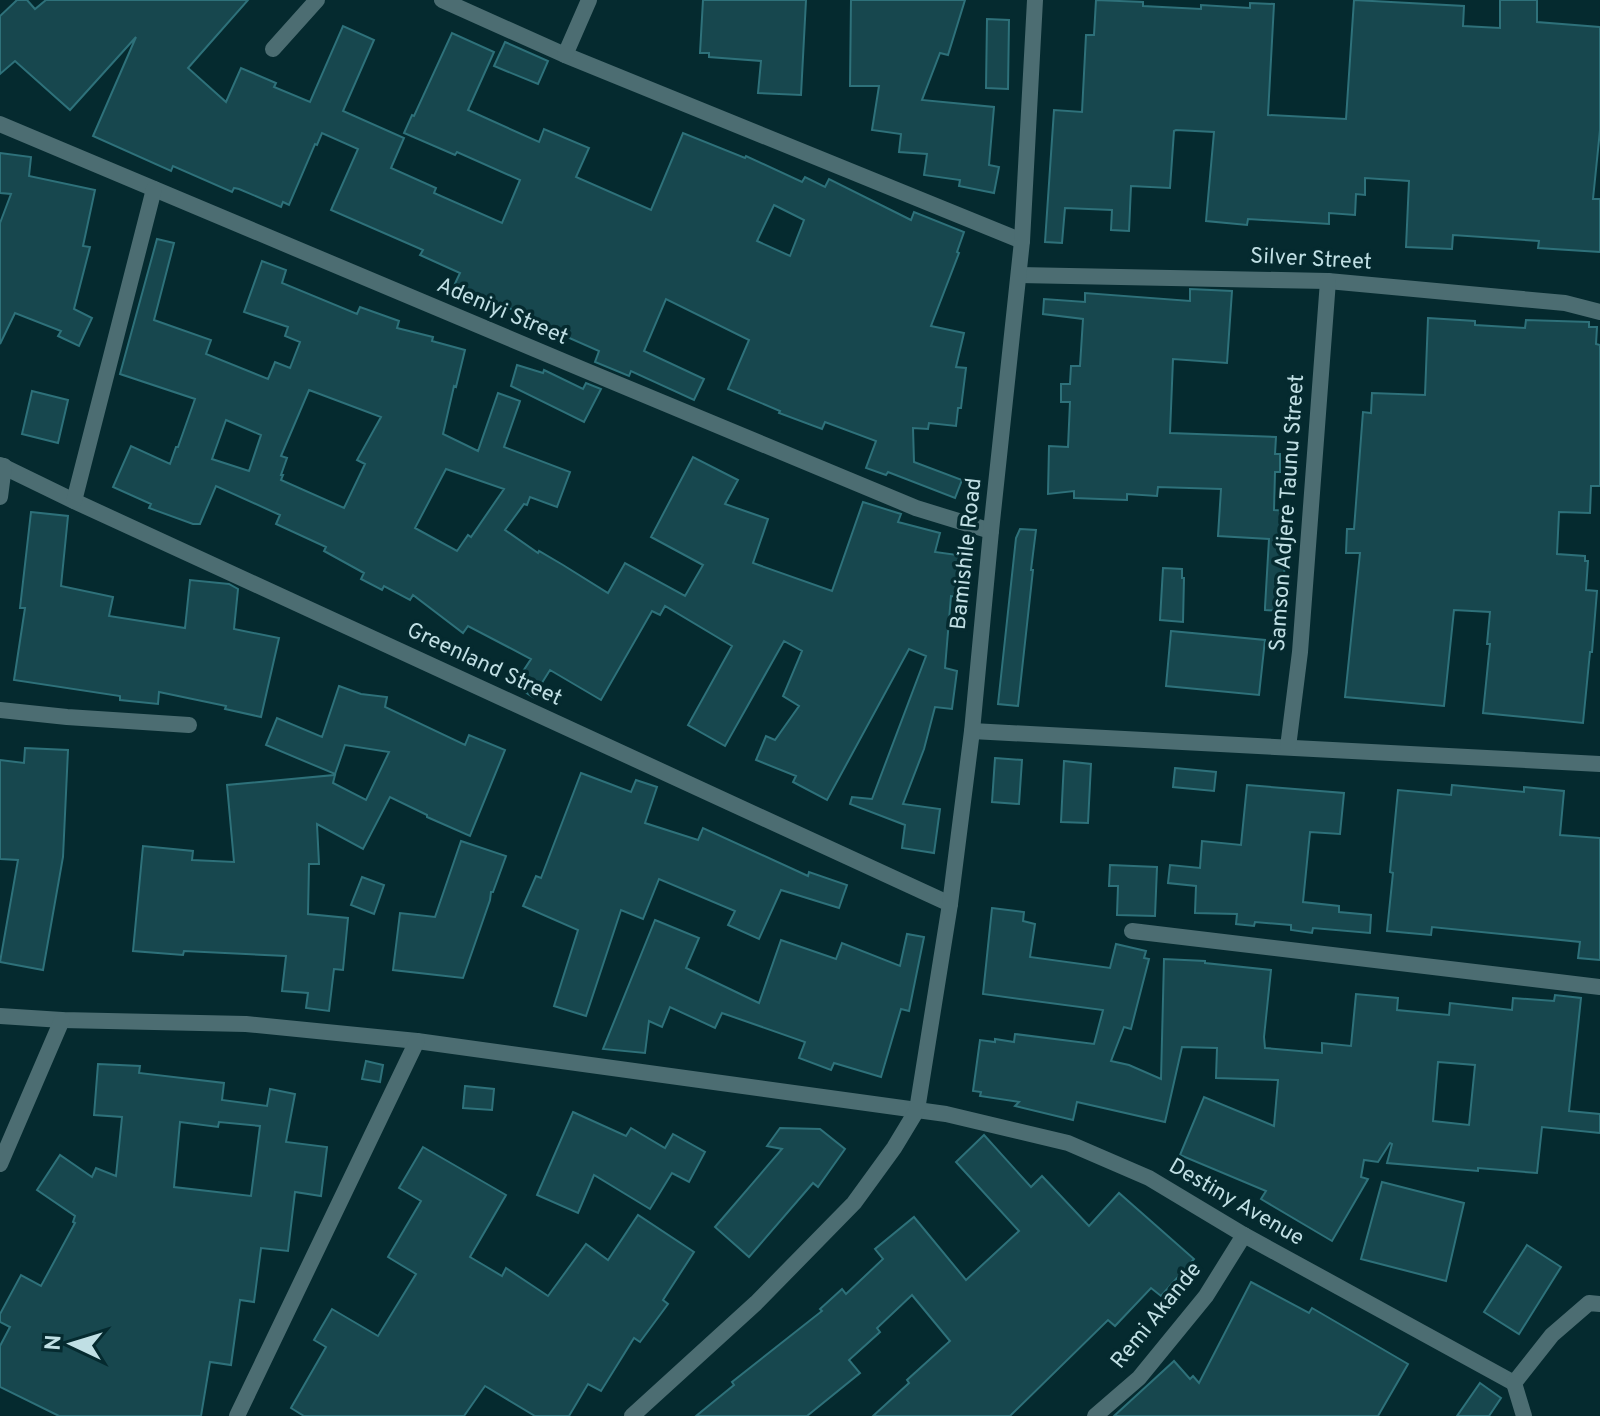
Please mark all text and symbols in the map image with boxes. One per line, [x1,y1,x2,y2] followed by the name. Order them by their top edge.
[1249,243,1373,277] street label: Silver Street
[432,272,572,352] street label: Adeniyi Street
[1265,373,1311,653] street label: Samson Adjere Taunu Street
[946,477,988,631] street label: Bamishile Road
[402,617,566,713] street label: Greenland Street
[1164,1153,1308,1253] street label: Destiny Avenue
[1106,1257,1208,1375] street label: Remi Akande
[32,1304,112,1384] north arrow
[41,1334,69,1352] text: N

